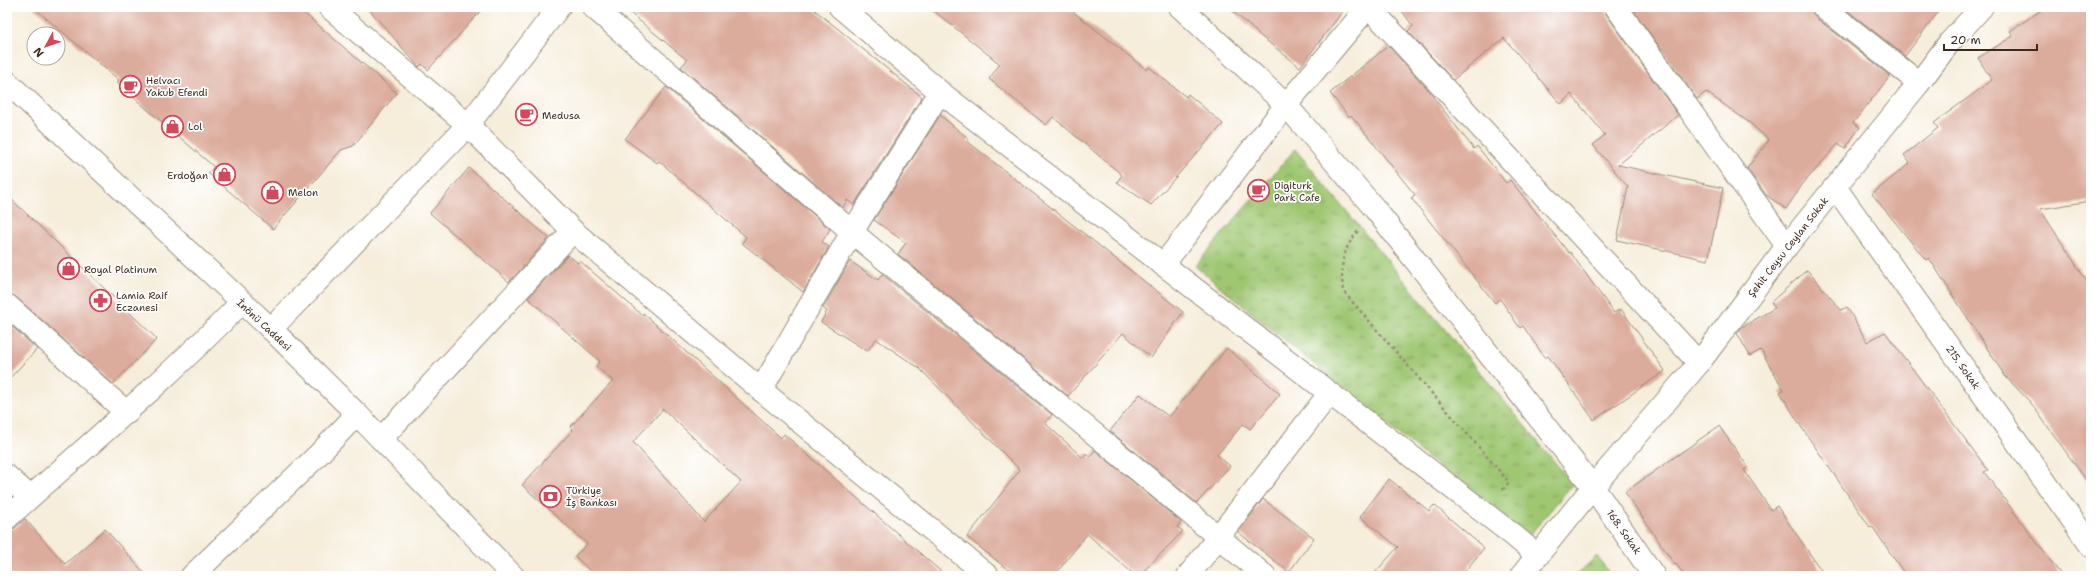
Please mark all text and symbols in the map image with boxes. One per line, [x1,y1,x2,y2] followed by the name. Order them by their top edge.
[26,26,66,66] north arrow
[1944,26,2037,52] scale bar
[1950,32,1981,48] text: 20 m
[30,44,47,60] text: N
[118,73,144,99] cafe icon: Helvacı Yakub Efendi
[146,74,208,99] place label: Helvacı Yakub Efendi
[513,102,539,128] cafe icon: Medusa
[542,109,581,122] place label: Medusa
[160,113,186,139] shop icon: Lol
[188,120,202,133] place label: Lol
[211,162,237,188] shop icon: Erdoğan
[167,169,208,182] place label: Erdoğan
[1245,178,1271,204] cafe icon: Digiturk Park Cafe
[259,179,285,205] shop icon: Melon
[1274,179,1320,204] place label: Digiturk Park Cafe
[288,186,318,199] place label: Melon
[1745,194,1831,300] street label: Şehit Ceysu Ceylan Sokak
[55,256,81,282] shop icon: Royal Platinum
[84,263,157,276] place label: Royal Platinum
[88,288,114,314] pharmacy icon: Lamia Raif Eczanesi
[116,289,168,314] place label: Lamia Raif Eczanesi
[234,296,294,354] street label: İnönü Caddesi
[1943,342,1983,392] street label: 215. Sokak
[537,483,563,509] bank icon: Türkiye İş Bankası
[566,484,617,509] place label: Türkiye İş Bankası
[1604,507,1644,557] street label: 168. Sokak

